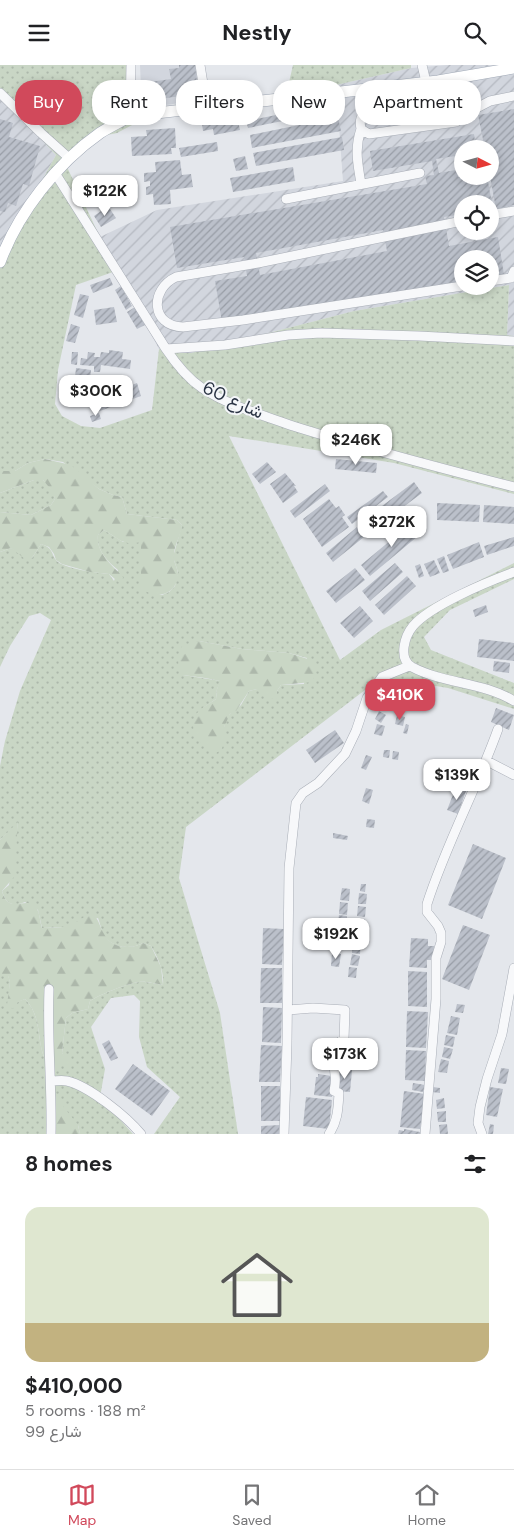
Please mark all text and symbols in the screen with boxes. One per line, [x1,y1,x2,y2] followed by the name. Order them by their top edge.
[222,18,292,47] text: Nestly
[25,19,53,47] icon: menu
[461,19,489,47] icon: search
[15,80,82,125] chip: Buy
[92,80,166,125] chip: Rent
[176,80,263,125] chip: Filters
[273,80,345,125] chip: New
[355,80,481,125] chip: Apartment
[454,140,499,185] north arrow
[454,140,499,295] map controls
[70,175,140,217] pin: $122K
[83,180,127,201] text: $122K
[454,195,499,240] button: locate
[454,250,499,295] button: layers
[61,375,131,417] pin: $300K
[199,375,267,425] street label: شارع 60
[70,380,122,401] text: $300K
[321,423,391,466] pin: $246K
[331,429,381,450] text: $246K
[357,505,427,548] pin: $272K
[369,511,415,532] text: $272K
[365,679,435,721] pin: $410K
[376,684,424,705] text: $410K
[422,759,492,801] pin: $139K
[434,764,480,785] text: $139K
[301,917,371,960] pin: $192K
[313,923,359,944] text: $192K
[310,1037,380,1080] pin: $173K
[323,1043,367,1064] text: $173K
[25,1150,113,1178] text: 8 homes
[461,1150,489,1178] icon: filters
[212,1240,302,1330] icon: home
[25,1372,123,1400] text: $410,000
[25,1400,146,1421] text: 5 rooms · 188 m²
[25,1421,82,1442] text: شارع 99
[68,1481,96,1529] tab: Map
[232,1481,272,1529] tab: Saved
[408,1481,446,1529] tab: Home

